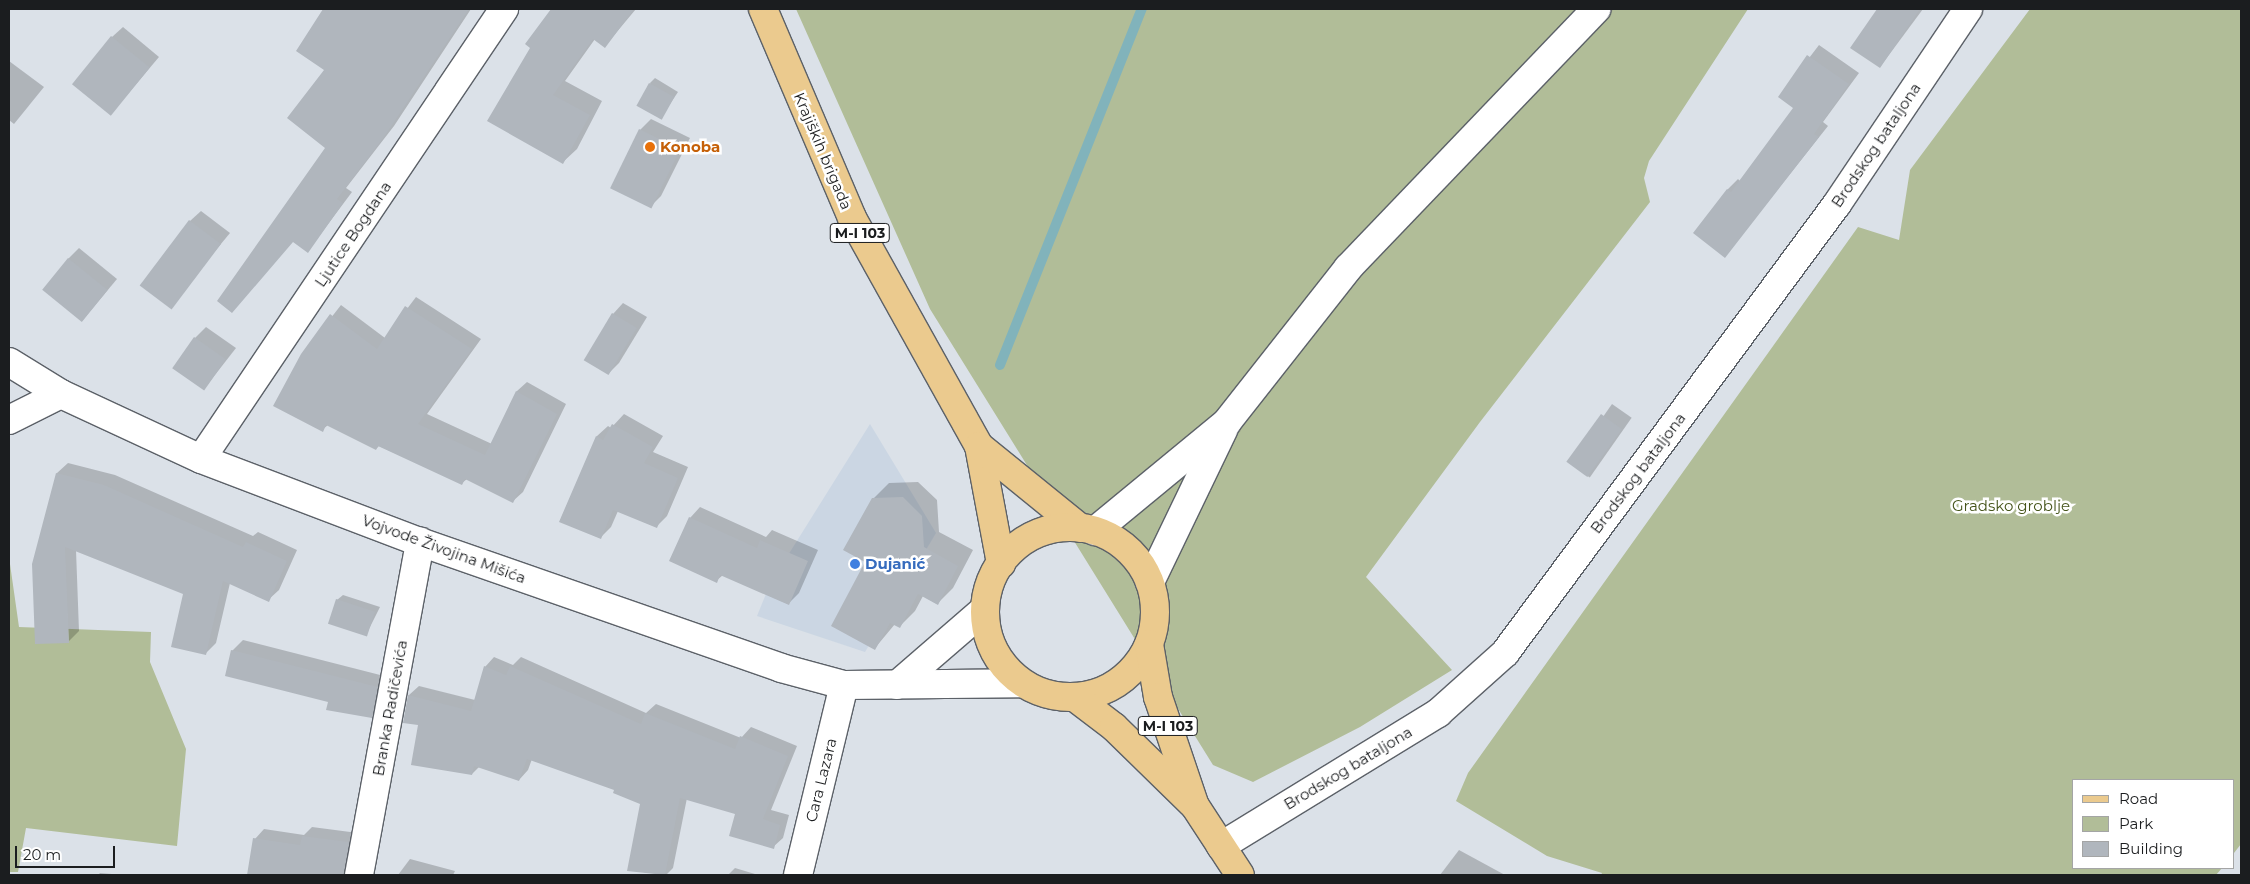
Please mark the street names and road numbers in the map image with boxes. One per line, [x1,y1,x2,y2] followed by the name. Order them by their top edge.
[1828,79,1924,211] street label: Brodskog bataljona
[790,90,856,212] street label: Krajiških brigada
[311,178,395,290] street label: Ljutice Bogdana
[829,222,891,244] road number: M-I 103
[1587,409,1689,537] street label: Brodskog bataljona
[360,511,528,587] street label: Vojvode Živojina Mišića
[369,639,411,777] street label: Branka Radičevića
[1137,714,1199,738] road number: M-I 103
[1281,723,1415,813] street label: Brodskog bataljona
[802,736,840,824] street label: Cara Lazara

